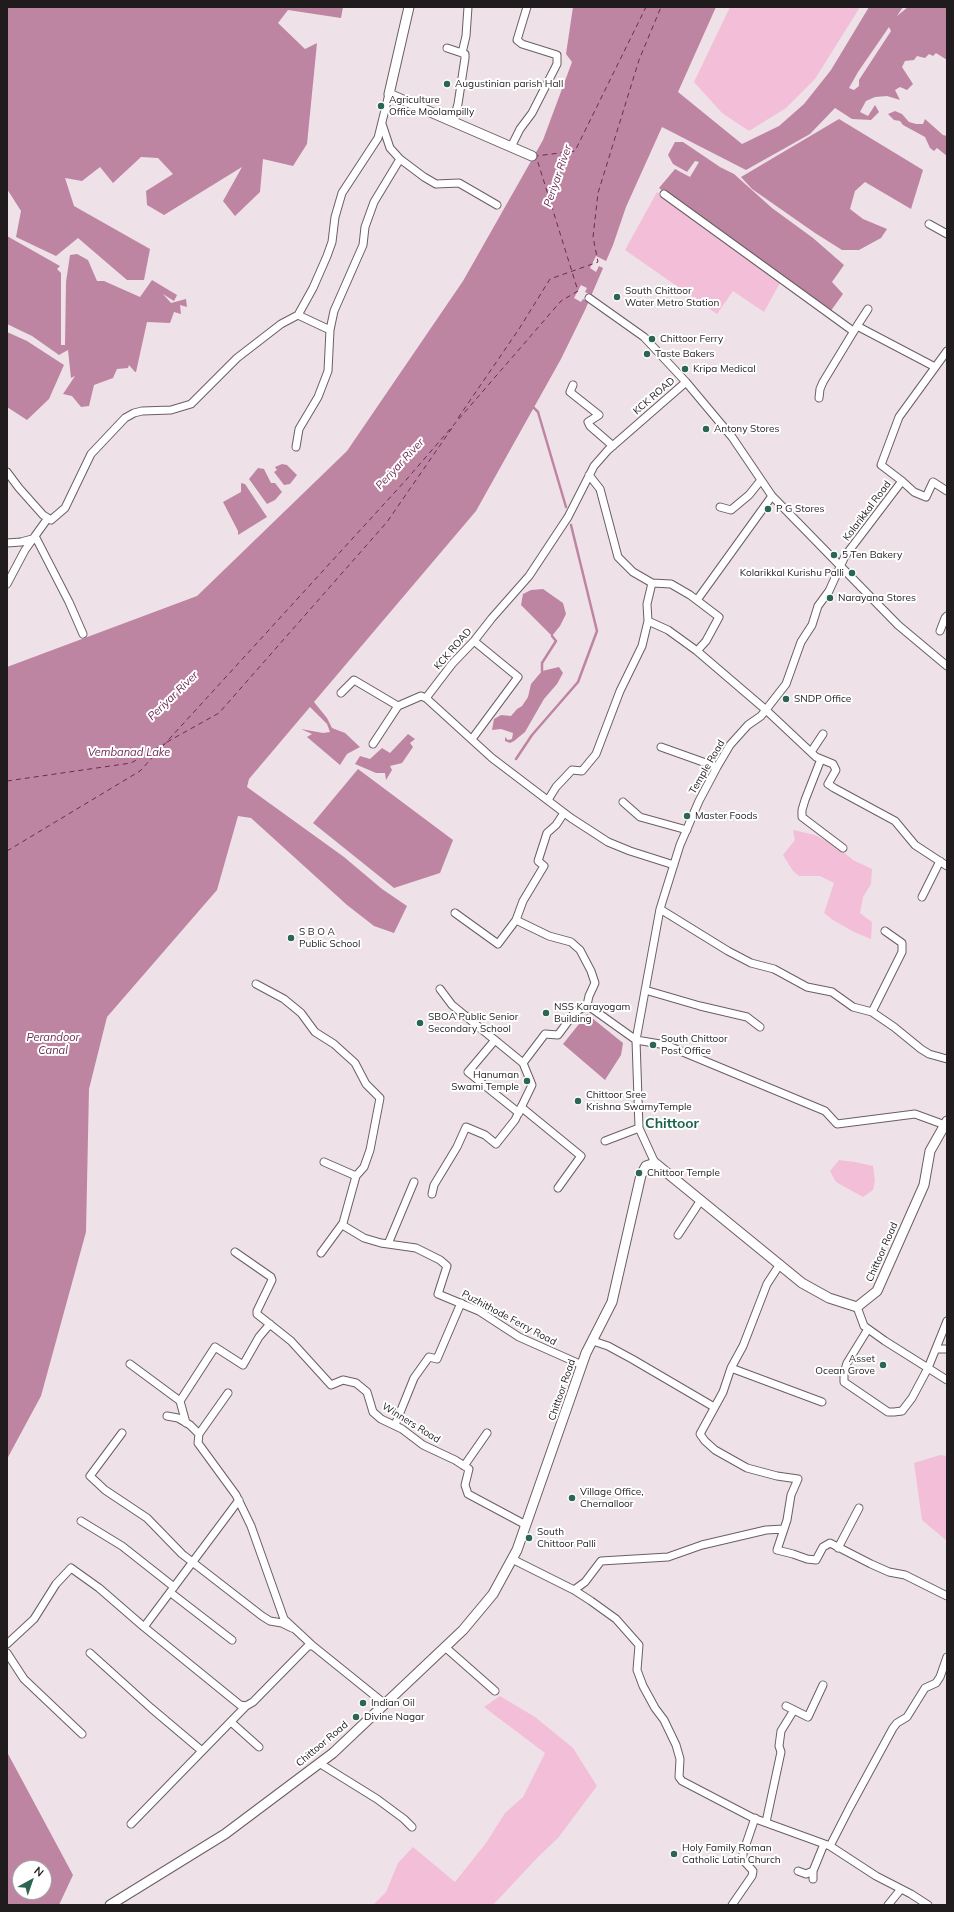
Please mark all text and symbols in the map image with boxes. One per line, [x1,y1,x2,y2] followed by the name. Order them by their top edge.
[455,78,563,90] place label: Augustinian parish Hall
[442,79,452,89] marker: Augustinian parish Hall
[389,94,474,118] place label: Agriculture Office Moolampilly
[376,101,386,111] marker: Agriculture Office Moolampilly
[541,143,575,209] water label: Periyar River
[625,285,719,308] place label: South Chittoor Water Metro Station
[612,292,622,302] marker: South Chittoor Water Metro Station
[660,333,723,345] place label: Chittoor Ferry
[647,334,657,344] marker: Chittoor Ferry
[655,348,714,360] place label: Taste Bakers
[642,349,652,359] marker: Taste Bakers
[693,363,756,375] place label: Kripa Medical
[680,364,690,374] marker: Kripa Medical
[631,375,677,417] street label: KCK ROAD
[714,423,779,435] place label: Antony Stores
[701,424,711,434] marker: Antony Stores
[373,436,427,492] water label: Periyar River
[841,479,893,543] street label: Kolarikkal Road
[776,503,824,515] place label: P G Stores
[763,504,773,514] marker: P G Stores
[842,549,902,561] place label: 5 Ten Bakery
[829,550,839,560] marker: 5 Ten Bakery
[740,567,844,579] place label: Kolarikkal Kurishu Palli
[847,568,857,578] marker: Kolarikkal Kurishu Palli
[838,592,916,604] place label: Narayana Stores
[825,593,835,603] marker: Narayana Stores
[432,626,474,672] street label: KCK ROAD
[145,669,201,723] water label: Periyar River
[794,693,851,705] place label: SNDP Office
[781,694,791,704] marker: SNDP Office
[687,738,727,796] street label: Temple Road
[88,746,170,760] water label: Vembanad Lake
[695,810,757,822] place label: Master Foods
[682,811,692,821] marker: Master Foods
[299,926,360,950] place label: S B O A Public School
[286,933,296,943] marker: S B O A Public School
[554,1001,630,1024] place label: NSS Karayogam Building
[541,1008,551,1018] marker: NSS Karayogam Building
[428,1011,518,1034] place label: SBOA Public Senior Secondary School
[415,1018,425,1028] marker: SBOA Public Senior Secondary School
[26,1031,80,1057] water label: Perandoor Canal
[661,1033,728,1056] place label: South Chittoor Post Office
[648,1040,658,1050] marker: South Chittoor Post Office
[451,1069,519,1092] place label: Hanuman Swami Temple
[522,1076,532,1086] marker: Hanuman Swami Temple
[586,1089,692,1112] place label: Chittoor Sree Krishna SwamyTemple
[573,1096,583,1106] marker: Chittoor Sree Krishna SwamyTemple
[645,1116,699,1132] district label: Chittoor
[647,1167,720,1179] place label: Chittoor Temple
[634,1168,644,1178] marker: Chittoor Temple
[863,1220,901,1284] street label: Chittoor Road
[460,1288,558,1348] street label: Puzhithode Ferry Road
[815,1353,875,1376] place label: Asset Ocean Grove
[546,1358,578,1422] street label: Chittoor Road
[878,1360,888,1370] marker: Asset Ocean Grove
[380,1400,442,1446] street label: Winners Road
[580,1486,643,1510] place label: Village Office, Chernalloor
[567,1493,577,1503] marker: Village Office, Chernalloor
[537,1526,596,1550] place label: South Chittoor Palli
[524,1533,534,1543] marker: South Chittoor Palli
[371,1697,415,1709] place label: Indian Oil
[358,1698,368,1708] marker: Indian Oil
[364,1711,425,1723] place label: Divine Nagar
[351,1712,361,1722] marker: Divine Nagar
[294,1719,350,1769] street label: Chittoor Road
[682,1842,781,1866] place label: Holy Family Roman Catholic Latin Church
[669,1849,679,1859] marker: Holy Family Roman Catholic Latin Church
[12,1860,52,1900] north arrow
[31,1864,47,1880] text: N

